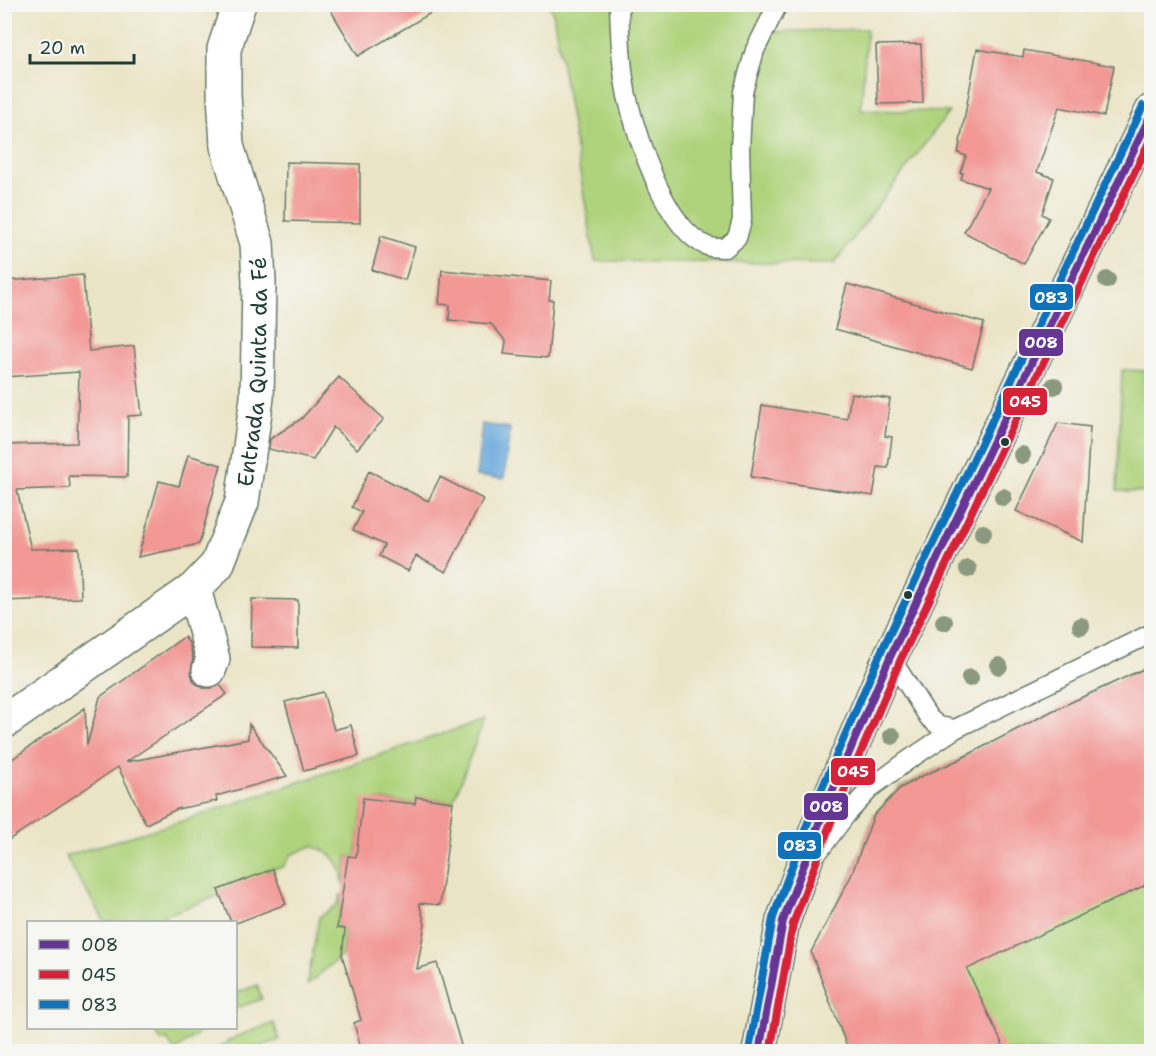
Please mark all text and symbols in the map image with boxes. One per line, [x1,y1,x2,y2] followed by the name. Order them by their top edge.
[30,27,134,65] scale bar
[39,36,85,60] text: 20 m
[230,256,274,488] street label: Entrada Quinta da Fé
[1029,283,1074,311] line badge: 083
[1034,287,1068,308] text: 083
[1018,328,1064,357] line badge: 008
[1024,332,1058,353] text: 008
[1002,387,1048,416] line badge: 045
[1009,391,1041,412] text: 045
[999,436,1011,448] unlabelled marker
[902,589,914,601] unlabelled marker
[830,757,876,786] line badge: 045
[837,761,869,782] text: 045
[803,792,849,821] line badge: 008
[809,796,843,817] text: 008
[777,831,822,860] line badge: 083
[783,835,817,856] text: 083
[27,921,237,1029] legend
[81,933,118,957] text: 008
[81,963,116,987] text: 045
[81,993,118,1017] text: 083

